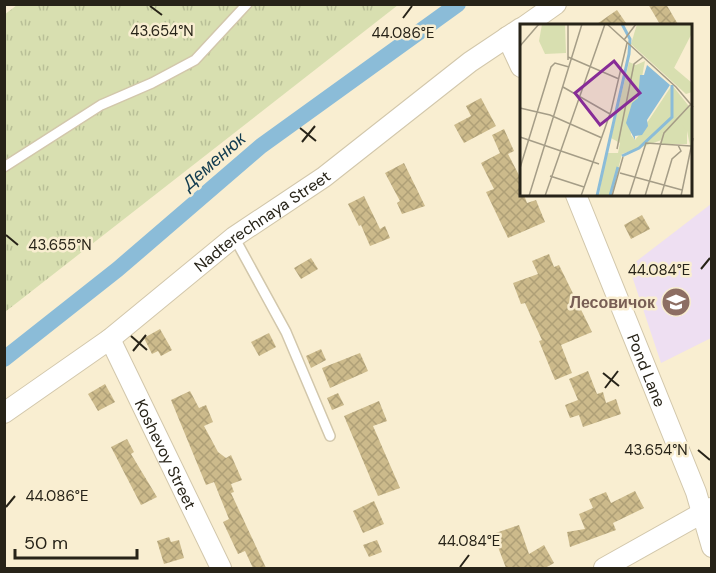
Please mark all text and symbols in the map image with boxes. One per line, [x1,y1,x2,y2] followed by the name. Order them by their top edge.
[130,21,194,41] text: 43.654°N
[371,23,435,43] text: 44.086°E
[520,24,692,196] inset map
[176,126,252,197] water label: Деменюк
[189,166,335,276] street label: Nadterechnaya Street
[28,235,92,255] text: 43.655°N
[628,260,690,280] text: 44.084°E
[660,286,692,318] school or university icon: Лесовичок
[570,292,656,313] place label: Лесовичок
[623,330,671,410] street label: Pond Lane
[130,396,201,513] street label: Koshevoy Street
[624,440,688,460] text: 43.654°N
[25,486,89,506] text: 44.086°E
[15,522,136,560] scale bar
[24,531,68,555] text: 50 m
[438,531,500,551] text: 44.084°E

